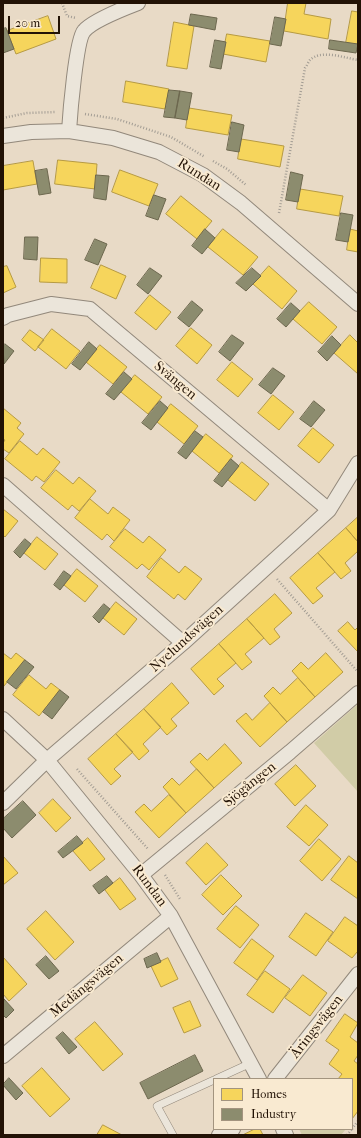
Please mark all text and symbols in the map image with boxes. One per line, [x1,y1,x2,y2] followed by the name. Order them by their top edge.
[10,8,62,34] scale bar
[15,16,40,30] text: 20 m
[174,155,224,195] street label: Rundan
[150,358,200,404] street label: Svängen
[147,602,227,676] street label: Nyelundsvägen
[220,759,280,811] street label: Sjögången
[128,862,170,910] street label: Rundan
[47,951,127,1021] street label: Medängsvägen
[287,992,347,1062] street label: Äringsvägen
[213,1078,353,1130] legend
[251,1087,287,1101] text: Homes
[251,1107,296,1121] text: Industry

